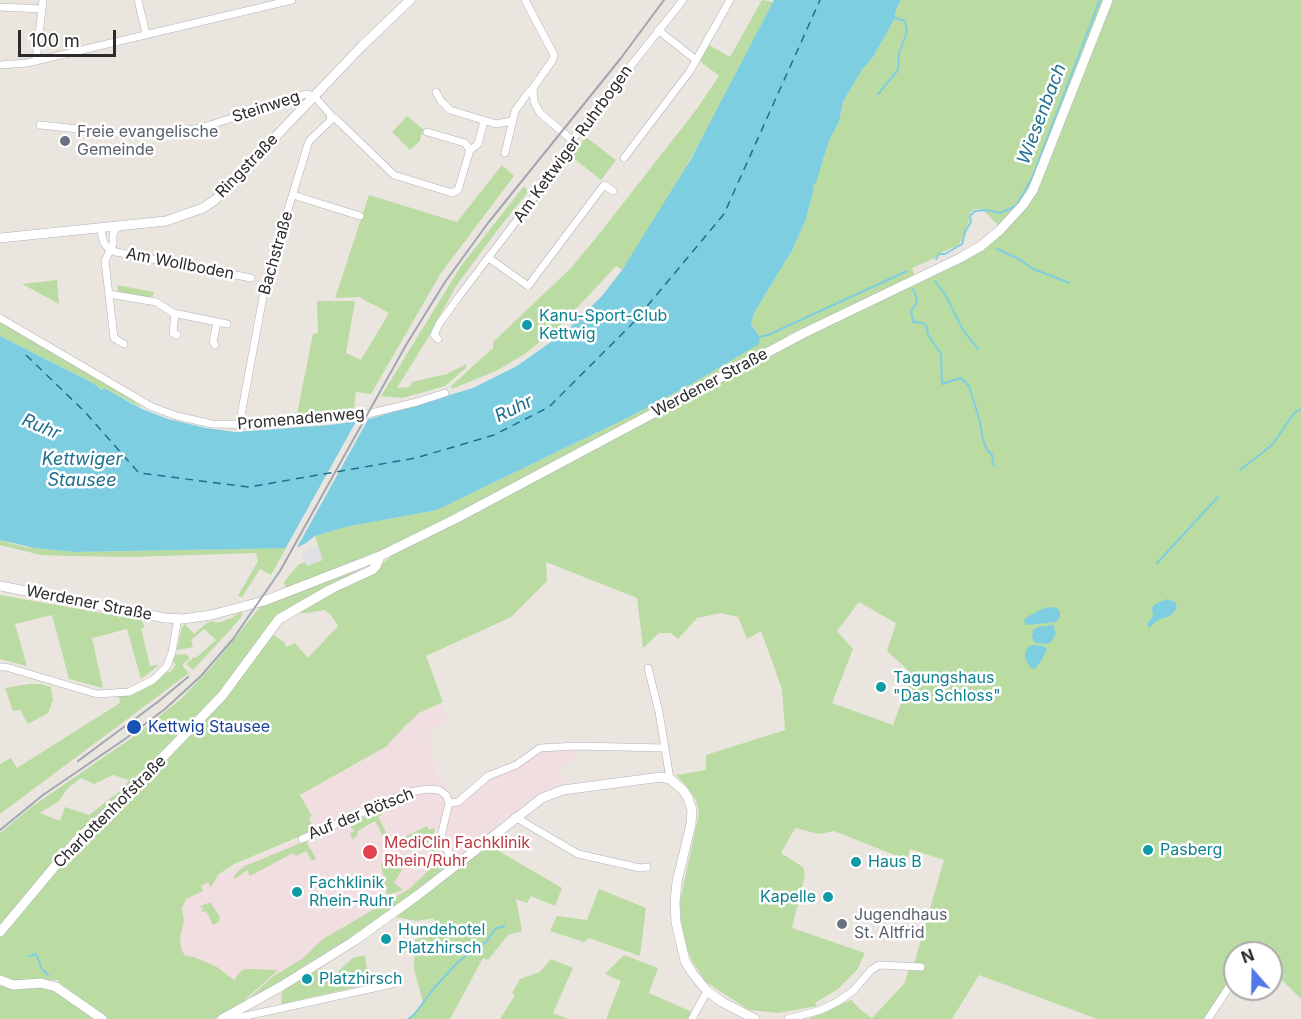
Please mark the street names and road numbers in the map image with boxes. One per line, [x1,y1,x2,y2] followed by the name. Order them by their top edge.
[510,62,636,226] street label: Am Kettwiger Ruhrbogen
[230,87,302,127] street label: Steinweg
[212,130,282,202] street label: Ringstraße
[255,209,297,297] street label: Bachstraße
[124,244,236,284] street label: Am Wollboden
[649,344,771,422] street label: Werdener Straße
[236,404,366,434] street label: Promenadenweg
[24,581,154,625] street label: Werdener Straße
[50,752,170,872] street label: Charlottenhofstraße
[305,784,417,844] street label: Auf der Rötsch

